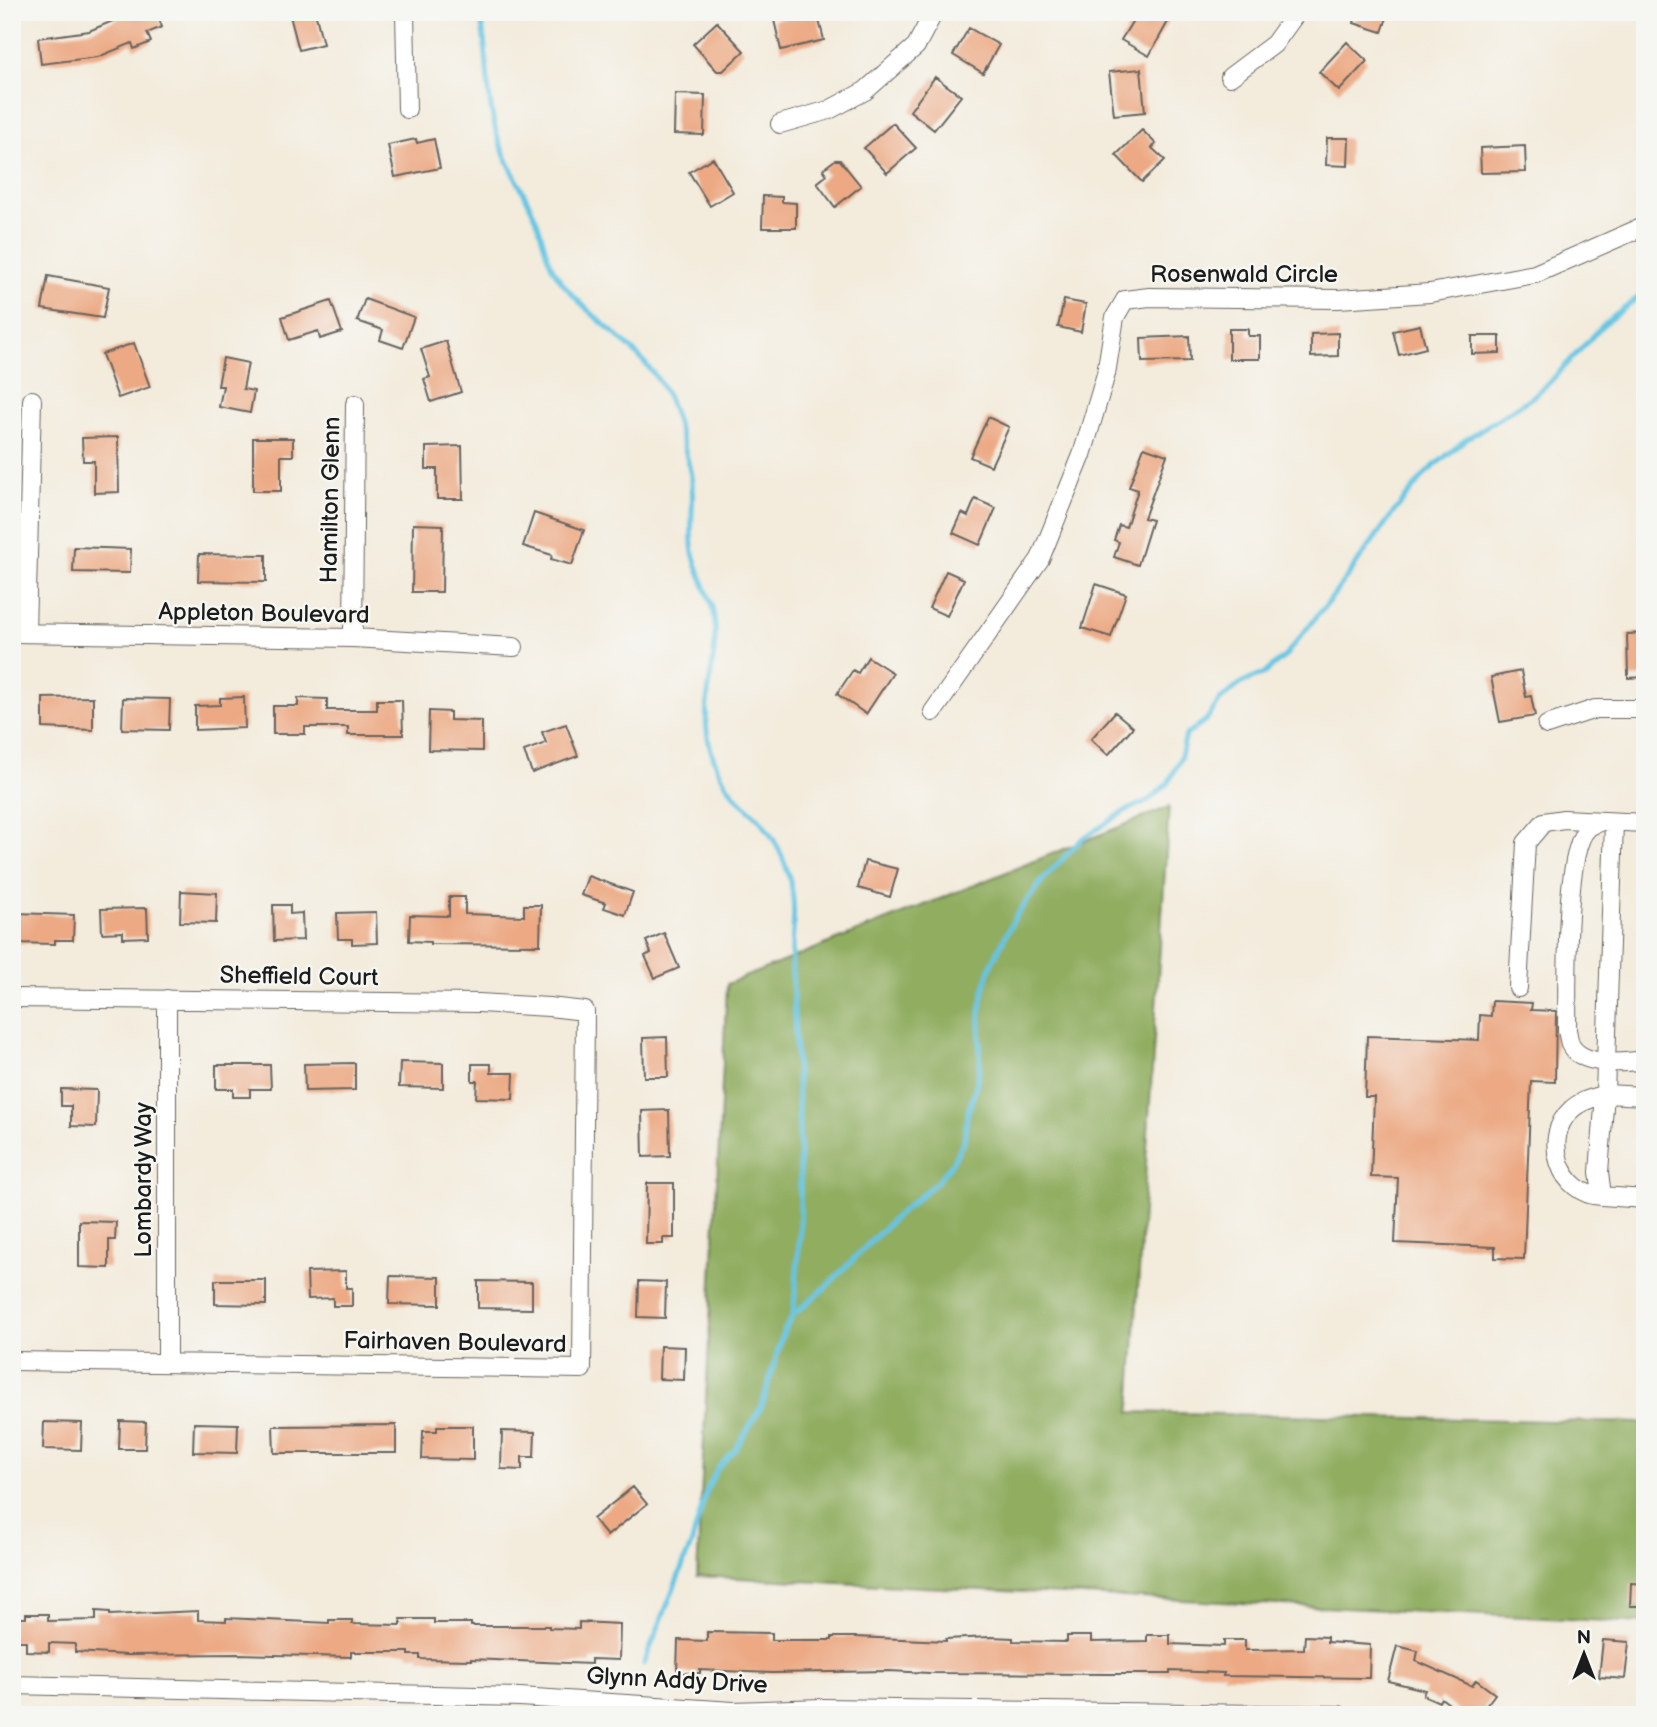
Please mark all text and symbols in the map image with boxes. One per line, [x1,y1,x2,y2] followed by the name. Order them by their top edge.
[1150,260,1338,289] street label: Rosenwald Circle
[315,416,346,584] street label: Hamilton Glenn
[158,597,370,630] street label: Appleton Boulevard
[219,961,379,992] street label: Sheffield Court
[129,1102,158,1258] street label: Lombardy Way
[343,1326,567,1359] street label: Fairhaven Boulevard
[1548,1618,1618,1688] north arrow
[1577,1627,1591,1650] text: N
[586,1661,768,1700] street label: Glynn Addy Drive

